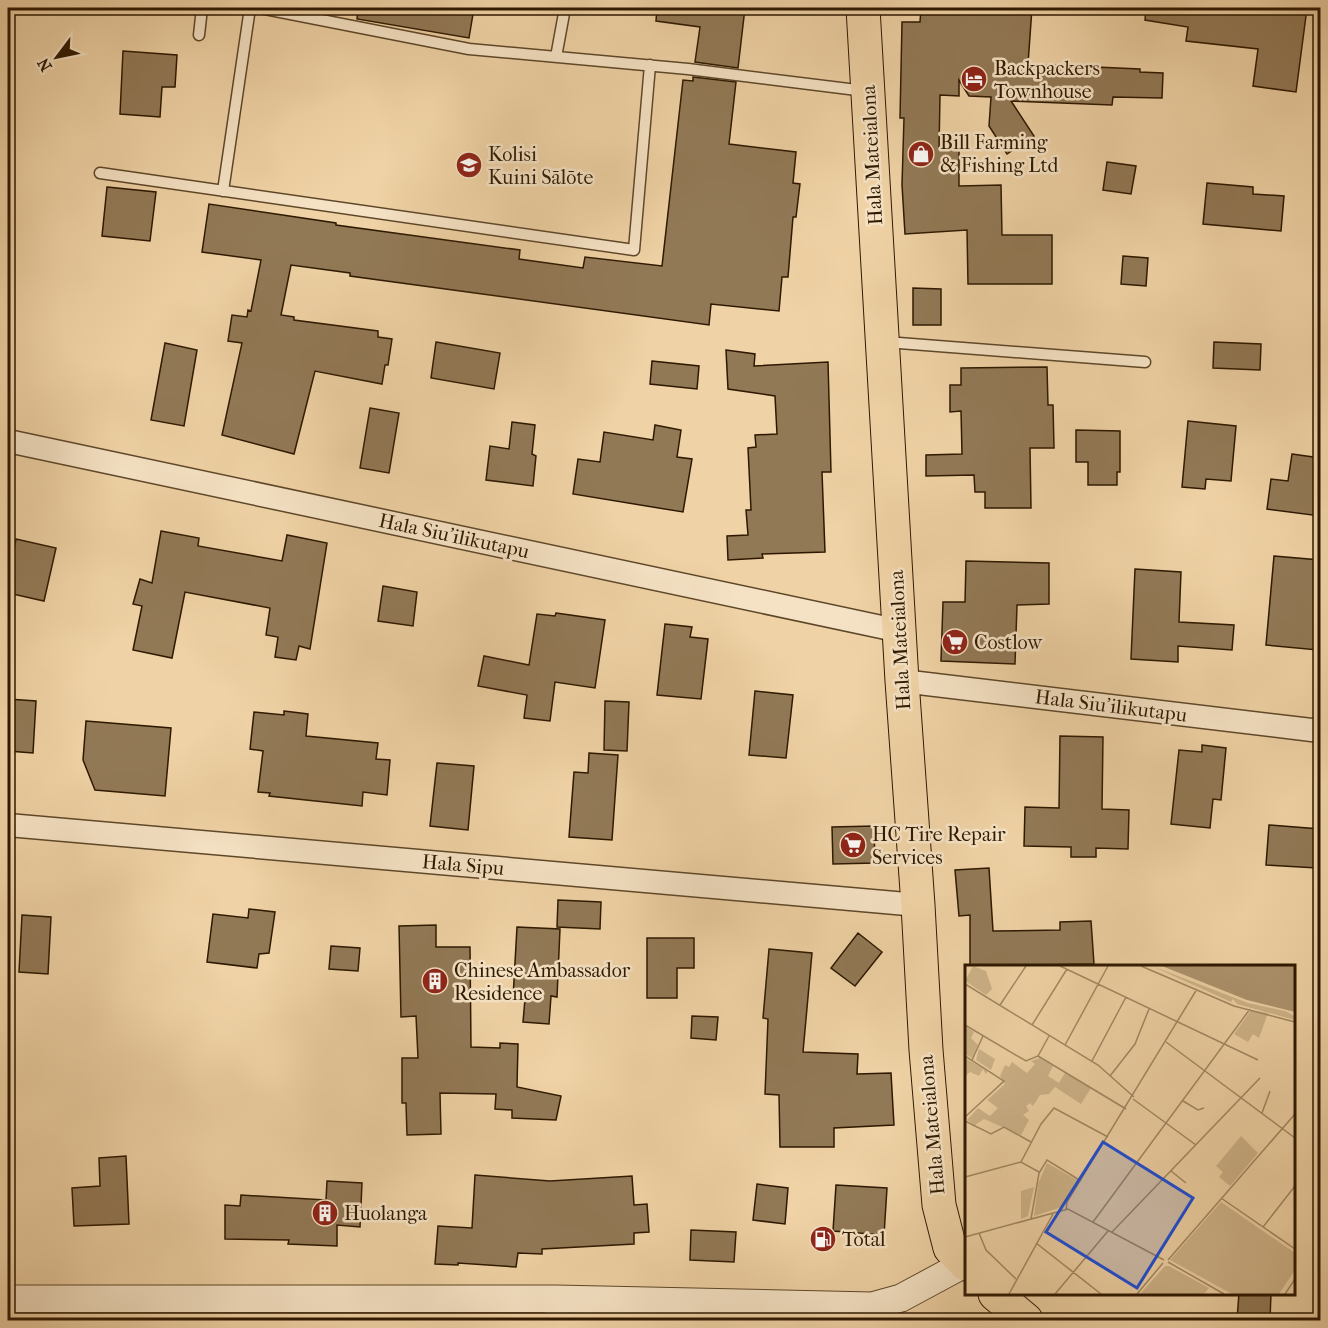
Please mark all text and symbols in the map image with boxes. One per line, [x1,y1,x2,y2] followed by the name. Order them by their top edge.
[27,27,87,87] north arrow
[33,54,56,75] text: N
[994,57,1100,103] place label: Backpackers Townhouse
[959,64,989,94] hotel icon: Backpackers Townhouse
[857,84,887,226] street label: Hala Mateialona
[940,131,1060,177] place label: Bill Farming & Fishing Ltd
[906,139,936,169] shop icon: Bill Farming & Fishing Ltd
[488,143,594,189] place label: Kolisi Kuini Sālōte
[454,150,484,180] school or university icon: Kolisi Kuini Sālōte
[377,509,532,563] street label: Hala Siu'ilikutapu
[885,569,915,711] street label: Hala Mateialona
[940,627,970,657] supermarket icon: Costlow
[974,631,1043,654] place label: Costlow
[1034,685,1189,727] street label: Hala Siu'ilikutapu
[872,823,1006,869] place label: HC Tire Repair Services
[838,830,868,860] supermarket icon: HC Tire Repair Services
[421,850,506,880] street label: Hala Sipu
[454,959,631,1005] place label: Chinese Ambassador Residence
[965,965,1295,1295] inset map
[420,966,450,996] building icon: Chinese Ambassador Residence
[914,1053,950,1196] street label: Hala Mateialona
[310,1198,340,1228] building icon: Huolanga
[344,1202,428,1225] place label: Huolanga
[808,1224,838,1254] fuel station icon: Total
[842,1228,886,1251] place label: Total

